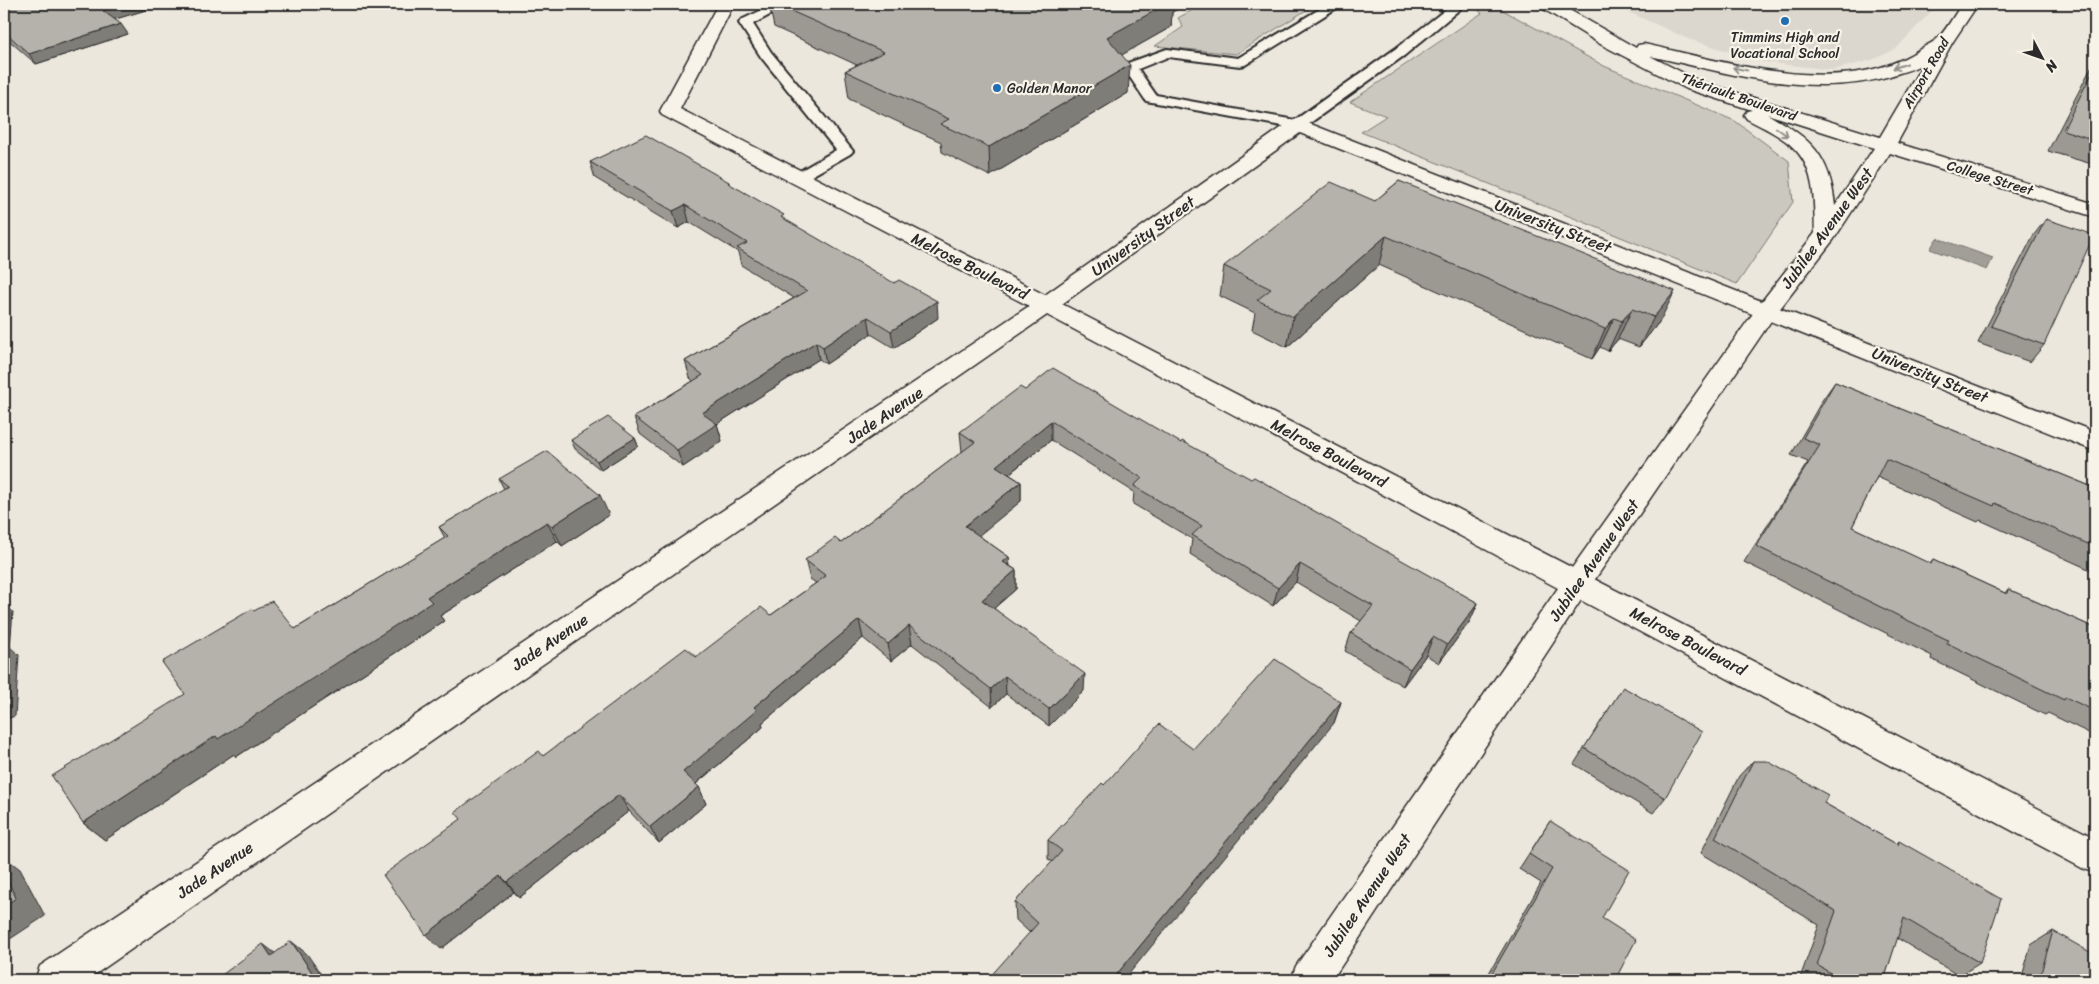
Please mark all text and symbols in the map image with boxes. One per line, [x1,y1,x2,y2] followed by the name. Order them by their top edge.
[1779,15,1791,27] marker: Timmins High and Vocational School
[1731,25,1841,66] place label: Timmins High and Vocational School
[1895,31,1957,114] street label: Airport Road
[2016,32,2066,82] north arrow
[2039,54,2065,78] text: N
[1892,62,1908,72] one-way arrow
[1733,64,1749,73] one-way arrow
[1678,65,1802,129] street label: Thériault Boulevard
[1007,76,1093,101] place label: Golden Manor
[991,82,1003,94] marker: Golden Manor
[1775,126,1788,137] one-way arrow
[1944,153,2038,203] street label: College Street
[1772,161,1881,296] street label: Jubilee Avenue West
[1085,188,1202,284] street label: University Street
[1490,190,1616,262] street label: University Street
[906,224,1035,309] street label: Melrose Boulevard
[1867,338,1993,412] street label: University Street
[840,379,929,452] street label: Jade Avenue
[1265,410,1394,497] street label: Melrose Boulevard
[1540,492,1648,628] street label: Jubilee Avenue West
[1624,598,1753,685] street label: Melrose Boulevard
[505,606,594,679] street label: Jade Avenue
[1314,827,1420,964] street label: Jubilee Avenue West
[170,834,259,907] street label: Jade Avenue

